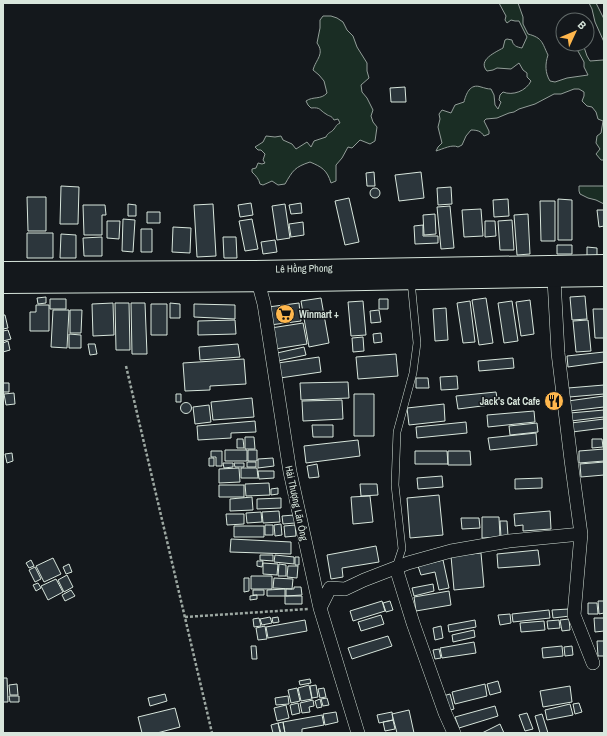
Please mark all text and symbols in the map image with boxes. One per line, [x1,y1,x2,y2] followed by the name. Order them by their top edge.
[555,12,595,52] north arrow
[575,18,590,33] text: B
[275,261,333,275] street label: Lê Hồng Phong
[274,303,296,325] supermarket icon: Winmart +
[299,308,339,321] place label: Winmart +
[543,390,565,412] restaurant icon: Jack's Cat Cafe
[480,395,540,408] place label: Jack's Cat Cafe
[282,464,311,542] street label: Hải Thượng Lãn Ông

